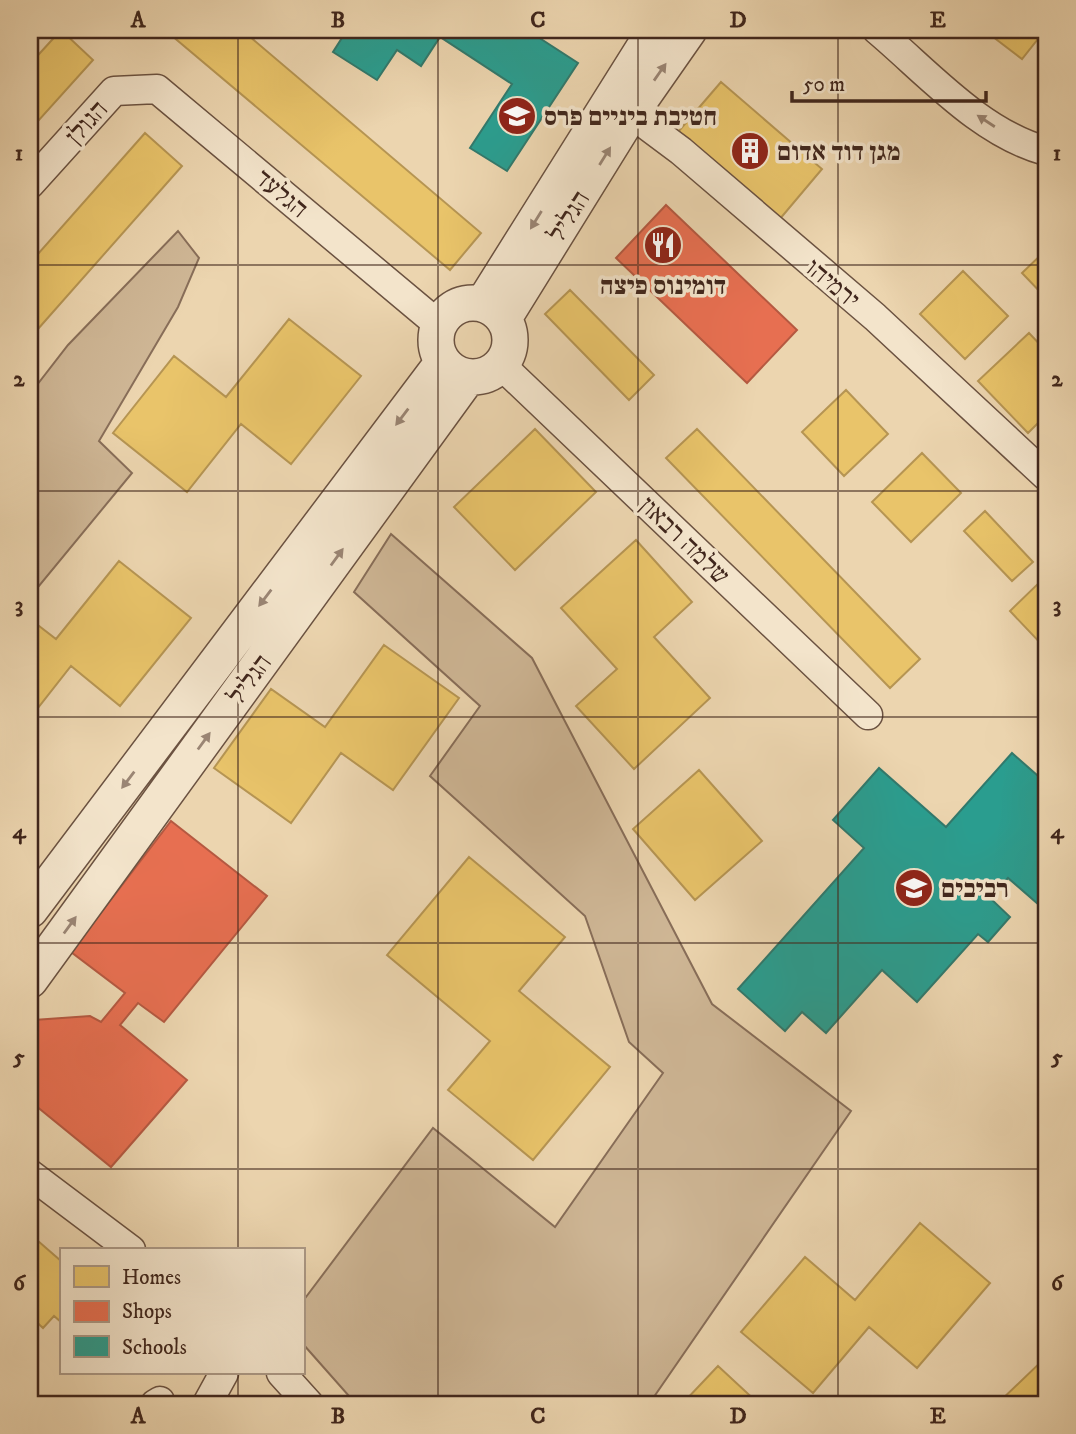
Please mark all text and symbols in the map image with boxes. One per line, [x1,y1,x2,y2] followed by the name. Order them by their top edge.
[130,6,147,35] text: A
[331,6,345,35] text: B
[530,6,546,35] text: C
[729,6,747,35] text: D
[930,6,946,35] text: E
[792,60,987,104] scale bar
[653,62,666,81] one-way arrow
[803,72,845,98] text: 50 m
[59,94,116,152] street label: הגולן
[496,95,538,137] school or university icon: חטיבת ביניים פרס
[544,101,717,134] place label: חטיבת ביניים פרס
[976,114,995,127] one-way arrow
[729,130,771,172] building icon: מגן דוד אדום
[777,136,901,169] place label: מגן דוד אדום
[15,139,23,168] text: 1
[1053,139,1061,168] text: 1
[598,146,611,166] one-way arrow
[248,162,314,226] street label: הגלעד
[541,185,598,249] street label: הגליל
[530,210,543,229] one-way arrow
[642,224,684,266] restaurant icon: דומינוס פיצה
[798,252,866,316] street label: ירמיהו
[600,270,726,303] place label: דומינוס פיצה
[13,365,25,394] text: 2
[1051,365,1063,394] text: 2
[395,407,410,425] one-way arrow
[632,490,736,592] street label: שלמה רבאון
[330,548,344,566] one-way arrow
[259,589,273,607] one-way arrow
[15,591,23,620] text: 3
[1053,591,1061,620] text: 3
[221,648,280,712] street label: הגליל
[197,732,211,750] one-way arrow
[122,771,136,789] one-way arrow
[12,817,27,846] text: 4
[1050,817,1065,846] text: 4
[893,867,935,909] school or university icon: רביבים
[941,873,1009,906] place label: רביבים
[63,916,77,934] one-way arrow
[12,1043,25,1072] text: 5
[1050,1043,1063,1072] text: 5
[60,1248,304,1374] legend
[122,1265,181,1291] text: Homes
[13,1269,27,1298] text: 6
[1051,1269,1065,1298] text: 6
[122,1299,172,1325] text: Shops
[122,1335,187,1361] text: Schools
[130,1402,147,1431] text: A
[331,1402,345,1431] text: B
[530,1402,546,1431] text: C
[729,1402,747,1431] text: D
[930,1402,946,1431] text: E

